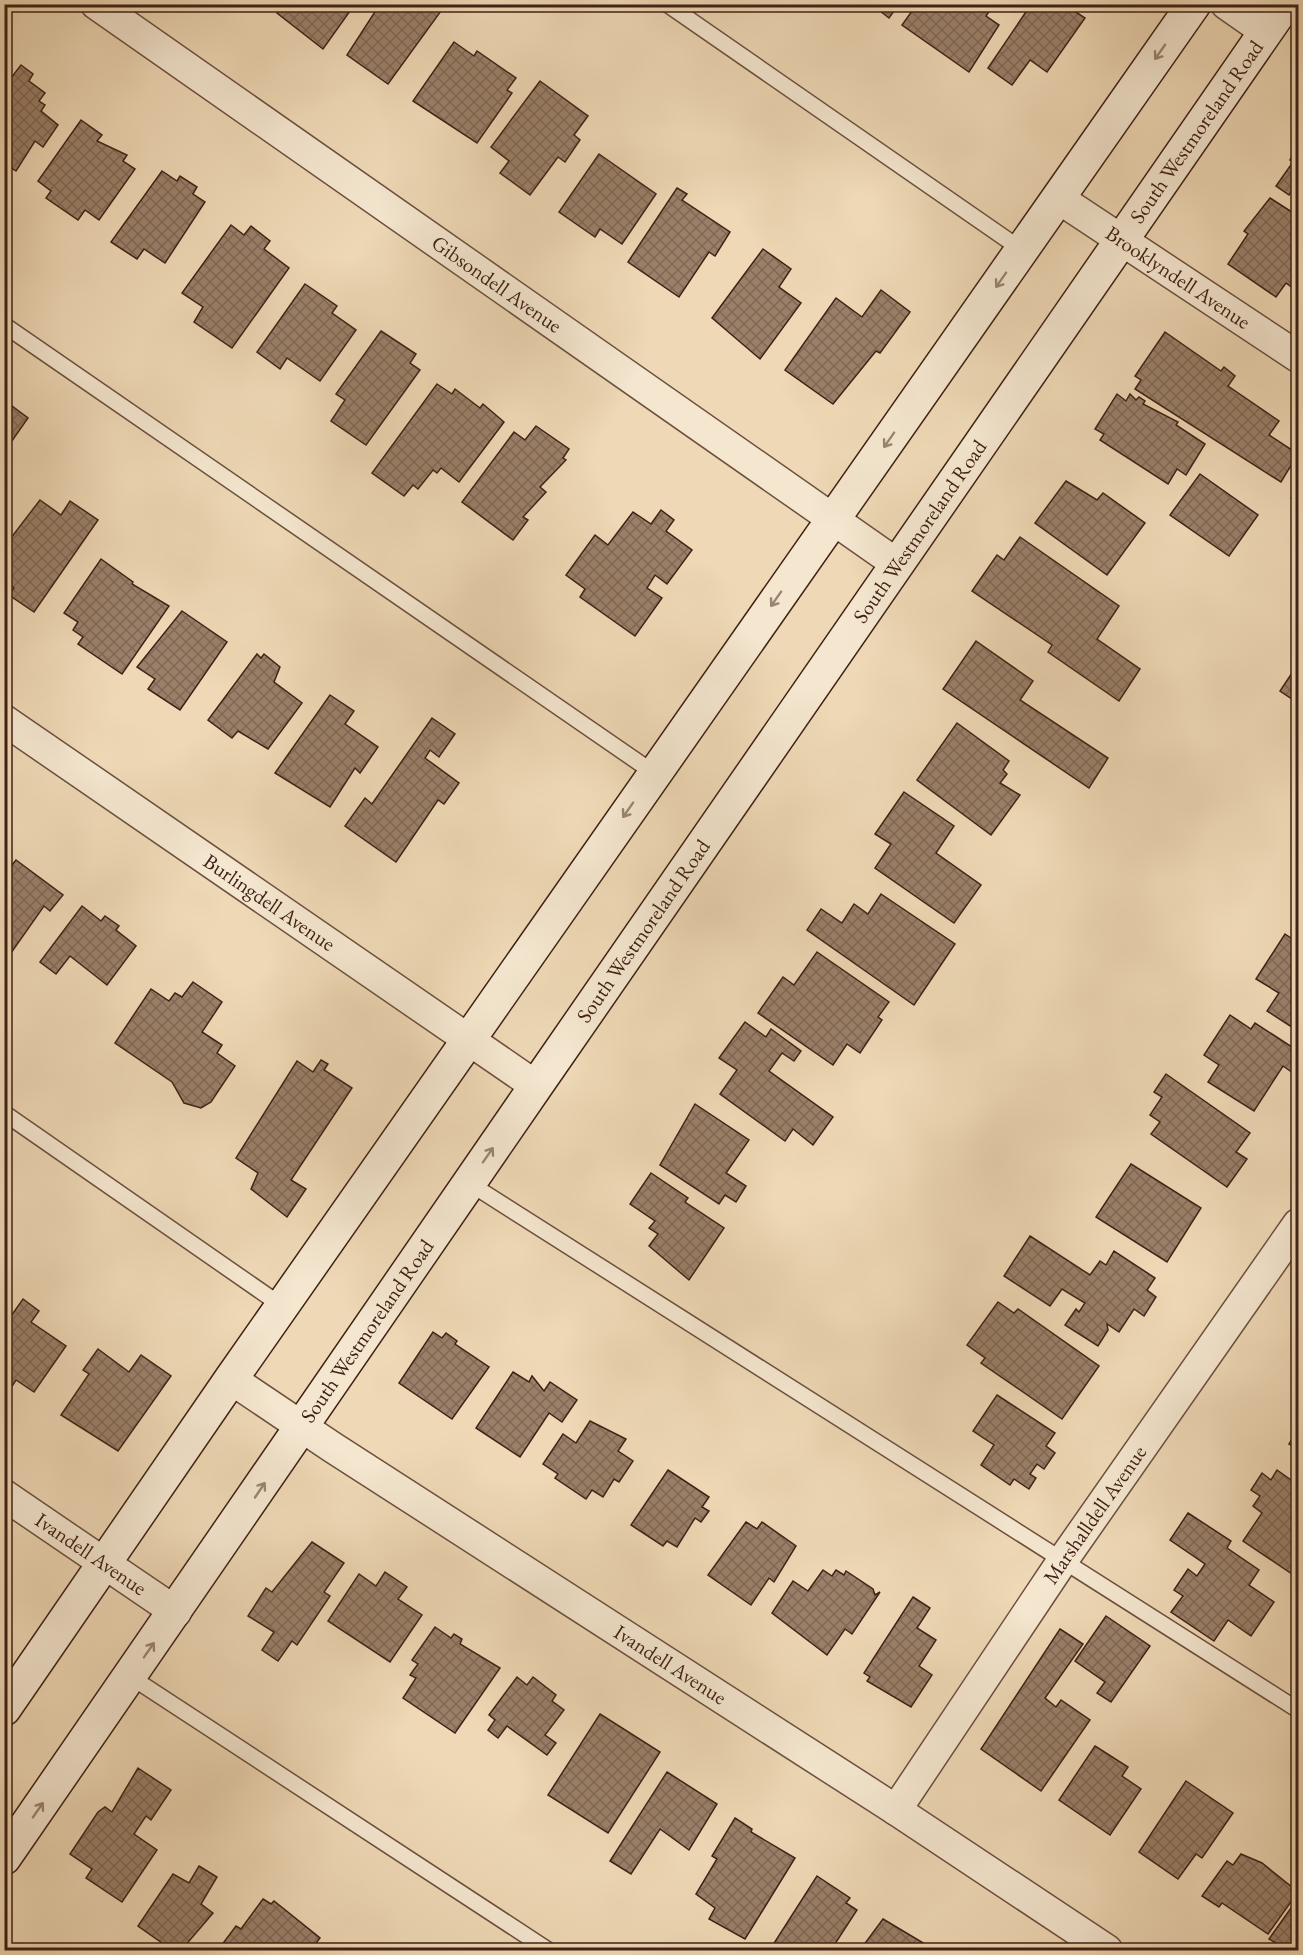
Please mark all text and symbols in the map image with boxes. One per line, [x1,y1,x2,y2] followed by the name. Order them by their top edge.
[1123,34,1269,228] street label: South Westmoreland Road
[1154,44,1166,60] one-way arrow
[1101,219,1256,335] street label: Brooklyndell Avenue
[427,229,568,339] street label: Gibsondell Avenue
[995,272,1007,288] one-way arrow
[882,431,895,447] one-way arrow
[847,434,993,628] street label: South Westmoreland Road
[770,591,782,607] one-way arrow
[622,802,634,818] one-way arrow
[570,834,716,1028] street label: South Westmoreland Road
[198,847,341,957] street label: Burlingdell Avenue
[482,1147,494,1164] one-way arrow
[294,1233,440,1428] street label: South Westmoreland Road
[1037,1440,1152,1589] street label: Marshalldell Avenue
[254,1482,266,1498] one-way arrow
[30,1506,152,1601] street label: Ivandell Avenue
[609,1618,732,1711] street label: Ivandell Avenue
[143,1643,155,1659] one-way arrow
[32,1803,44,1819] one-way arrow

